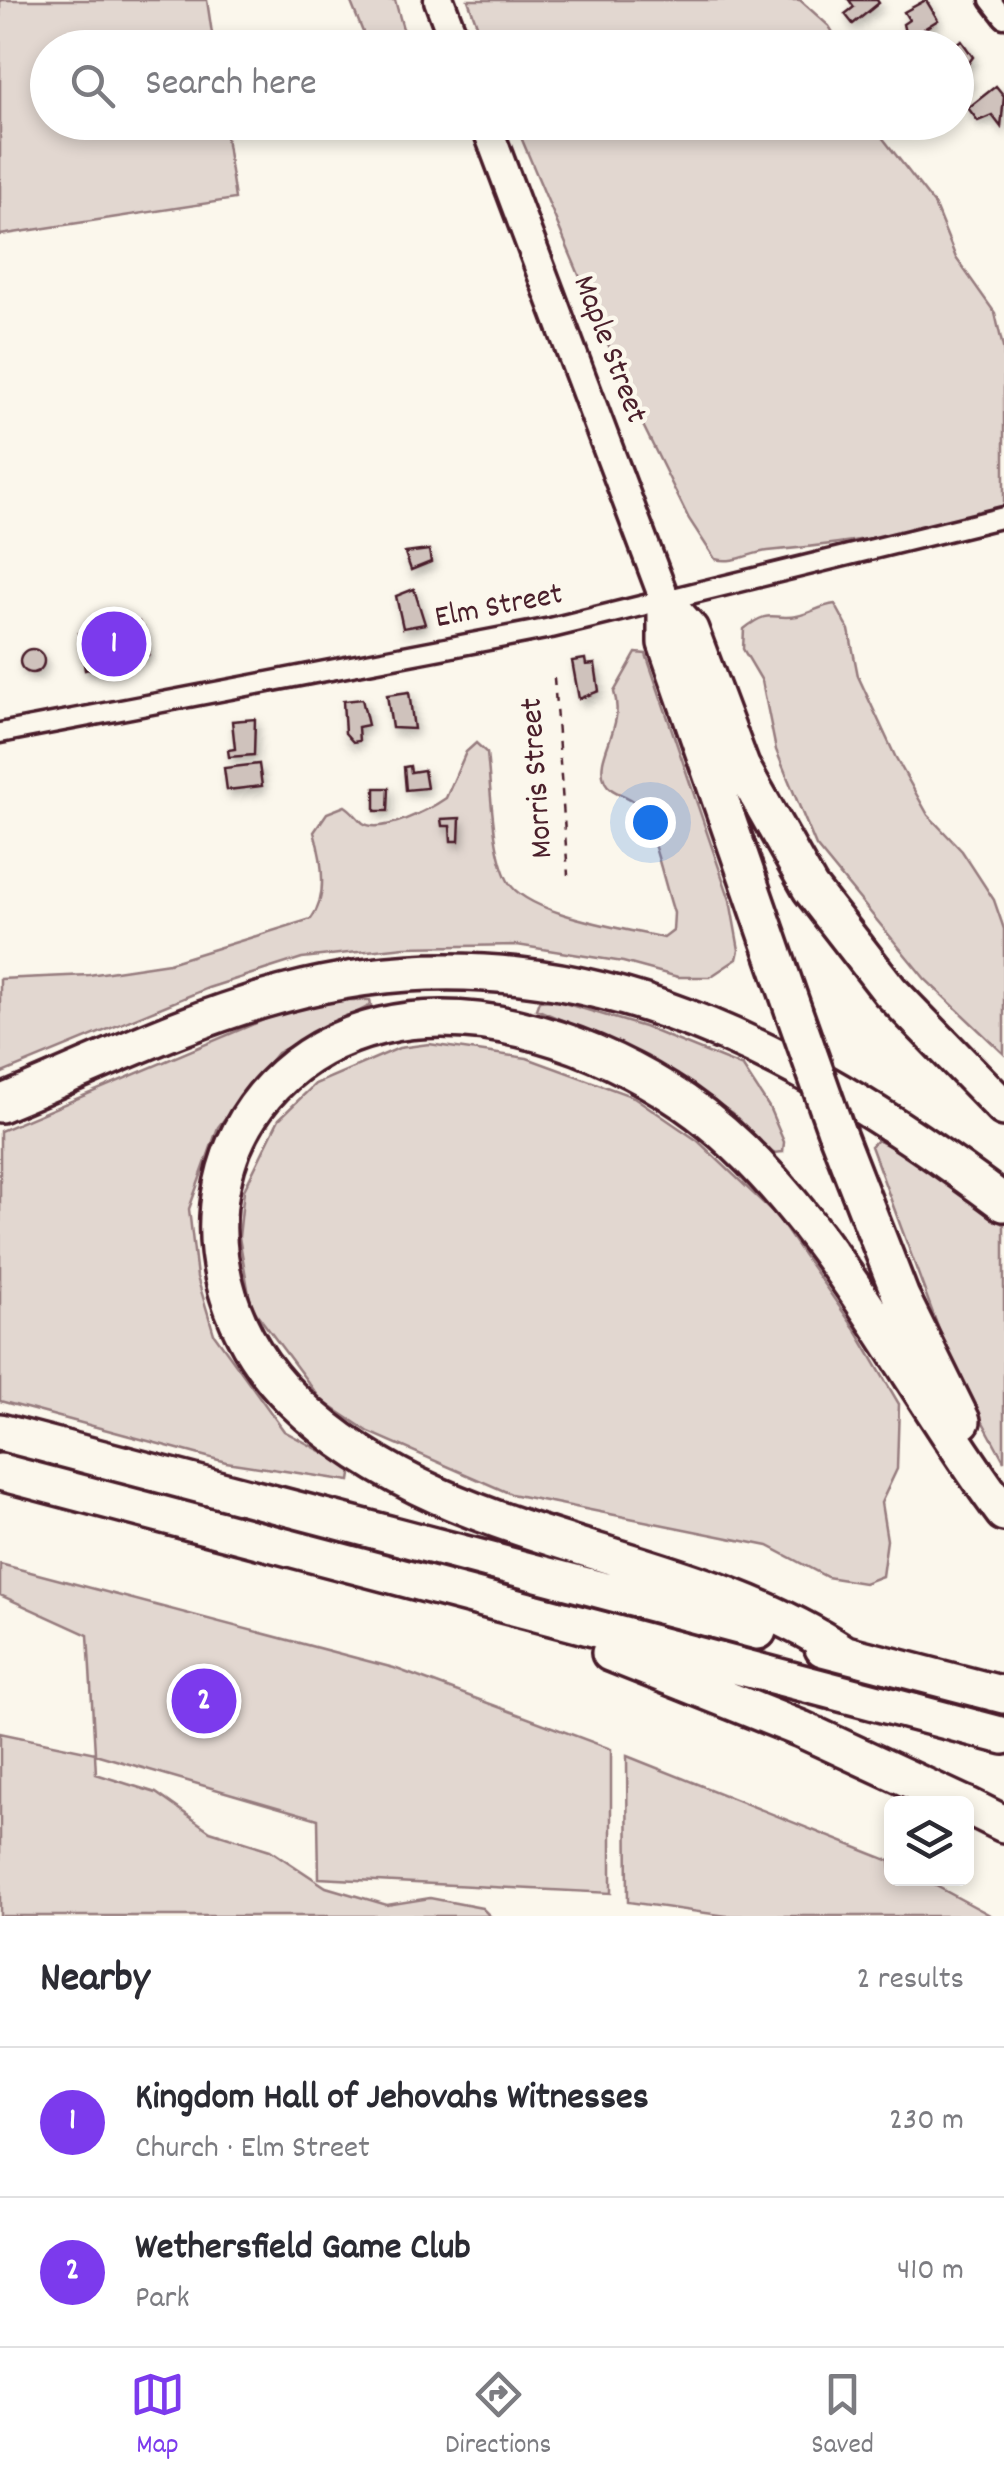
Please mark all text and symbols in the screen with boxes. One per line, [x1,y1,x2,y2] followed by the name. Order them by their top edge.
[30,30,974,140] search box
[65,58,120,113] icon: search
[145,58,317,113] text: Search here
[559,269,657,431] street label: Maple Street
[431,573,567,643] street label: Elm Street
[82,606,146,682] pin: 1
[510,696,568,860] street label: Morris Street
[625,797,676,848] your location
[172,1664,236,1738] pin: 2
[884,1796,974,1886] map controls
[884,1796,974,1886] button: layers
[40,1951,150,2011] text: Nearby
[857,1958,964,2004] text: 2 results
[135,2072,649,2127] text: Kingdom Hall of Jehovahs Witnesses
[69,2099,76,2145] text: 1
[889,2099,964,2145] text: 230 m
[135,2127,370,2173] text: Church · Elm Street
[135,2222,471,2277] text: Wethersfield Game Club
[66,2249,79,2295] text: 2
[897,2249,964,2295] text: 410 m
[135,2277,190,2323] text: Park
[130,2367,185,2467] tab: Map
[445,2367,551,2467] tab: Directions
[811,2367,874,2467] tab: Saved

